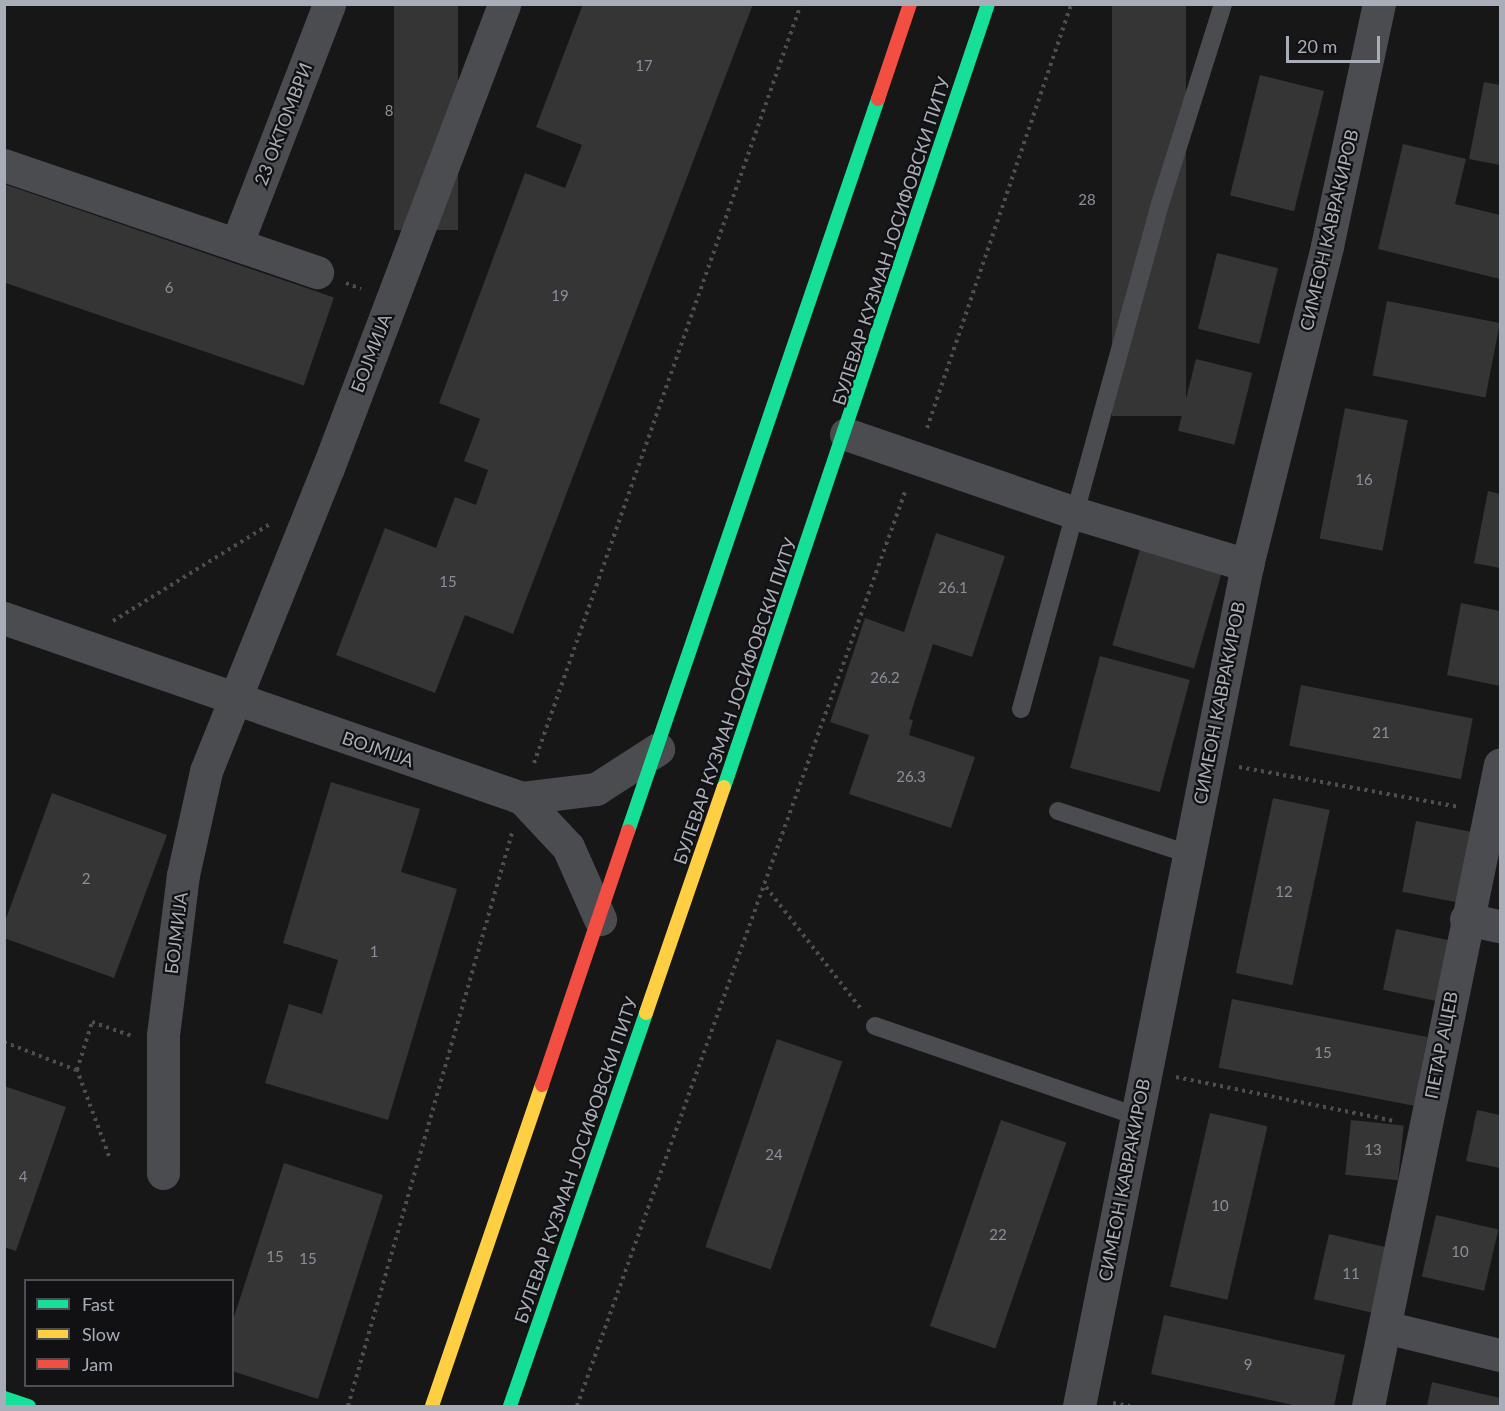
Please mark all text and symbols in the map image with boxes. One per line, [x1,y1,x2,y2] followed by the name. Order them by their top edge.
[1289,24,1384,62] scale bar
[1297,35,1337,57] text: 20 m
[635,57,653,75] house number: 17
[250,60,316,188] street label: 23 ОКТОМВРИ
[828,74,954,408] street label: БУЛЕВАР КУЗМАН ЈОСИФОВСКИ ПИТУ
[385,102,393,120] house number: 8
[1295,127,1363,333] street label: СИМЕОН КАВРАКИРОВ
[1078,191,1096,209] house number: 28
[165,279,173,297] house number: 6
[551,287,569,305] house number: 19
[346,311,396,395] street label: БОЈМИЈА
[1355,471,1373,489] house number: 16
[669,535,801,867] street label: БУЛЕВАР КУЗМАН ЈОСИФОВСКИ ПИТУ
[439,573,457,591] house number: 15
[938,579,968,597] house number: 26.1
[1189,600,1249,806] street label: СИМЕОН КАВРАКИРОВ
[870,669,900,687] house number: 26.2
[1372,724,1390,742] house number: 21
[339,727,417,771] street label: BOJMIJA
[896,768,926,786] house number: 26.3
[82,870,90,888] house number: 2
[1275,883,1293,901] house number: 12
[160,891,192,975] street label: БОЈМИЈА
[370,943,378,961] house number: 1
[1420,990,1462,1100] street label: ПЕТАР АЦЕВ
[510,994,642,1326] street label: БУЛЕВАР КУЗМАН ЈОСИФОВСКИ ПИТУ
[1314,1044,1332,1062] house number: 15
[1094,1077,1154,1283] street label: СИМЕОН КАВРАКИРОВ
[1364,1141,1382,1159] house number: 13
[765,1146,783,1164] house number: 24
[19,1168,27,1186] house number: 4
[1211,1197,1229,1215] house number: 10
[989,1226,1007,1244] house number: 22
[1451,1243,1469,1261] house number: 10
[266,1248,284,1266] house number: 15
[299,1250,317,1268] house number: 15
[1342,1265,1360,1283] house number: 11
[24,1279,234,1387] legend
[82,1293,114,1315] text: Fast
[82,1323,120,1345] text: Slow
[82,1353,113,1375] text: Jam
[1244,1356,1252,1374] house number: 9

